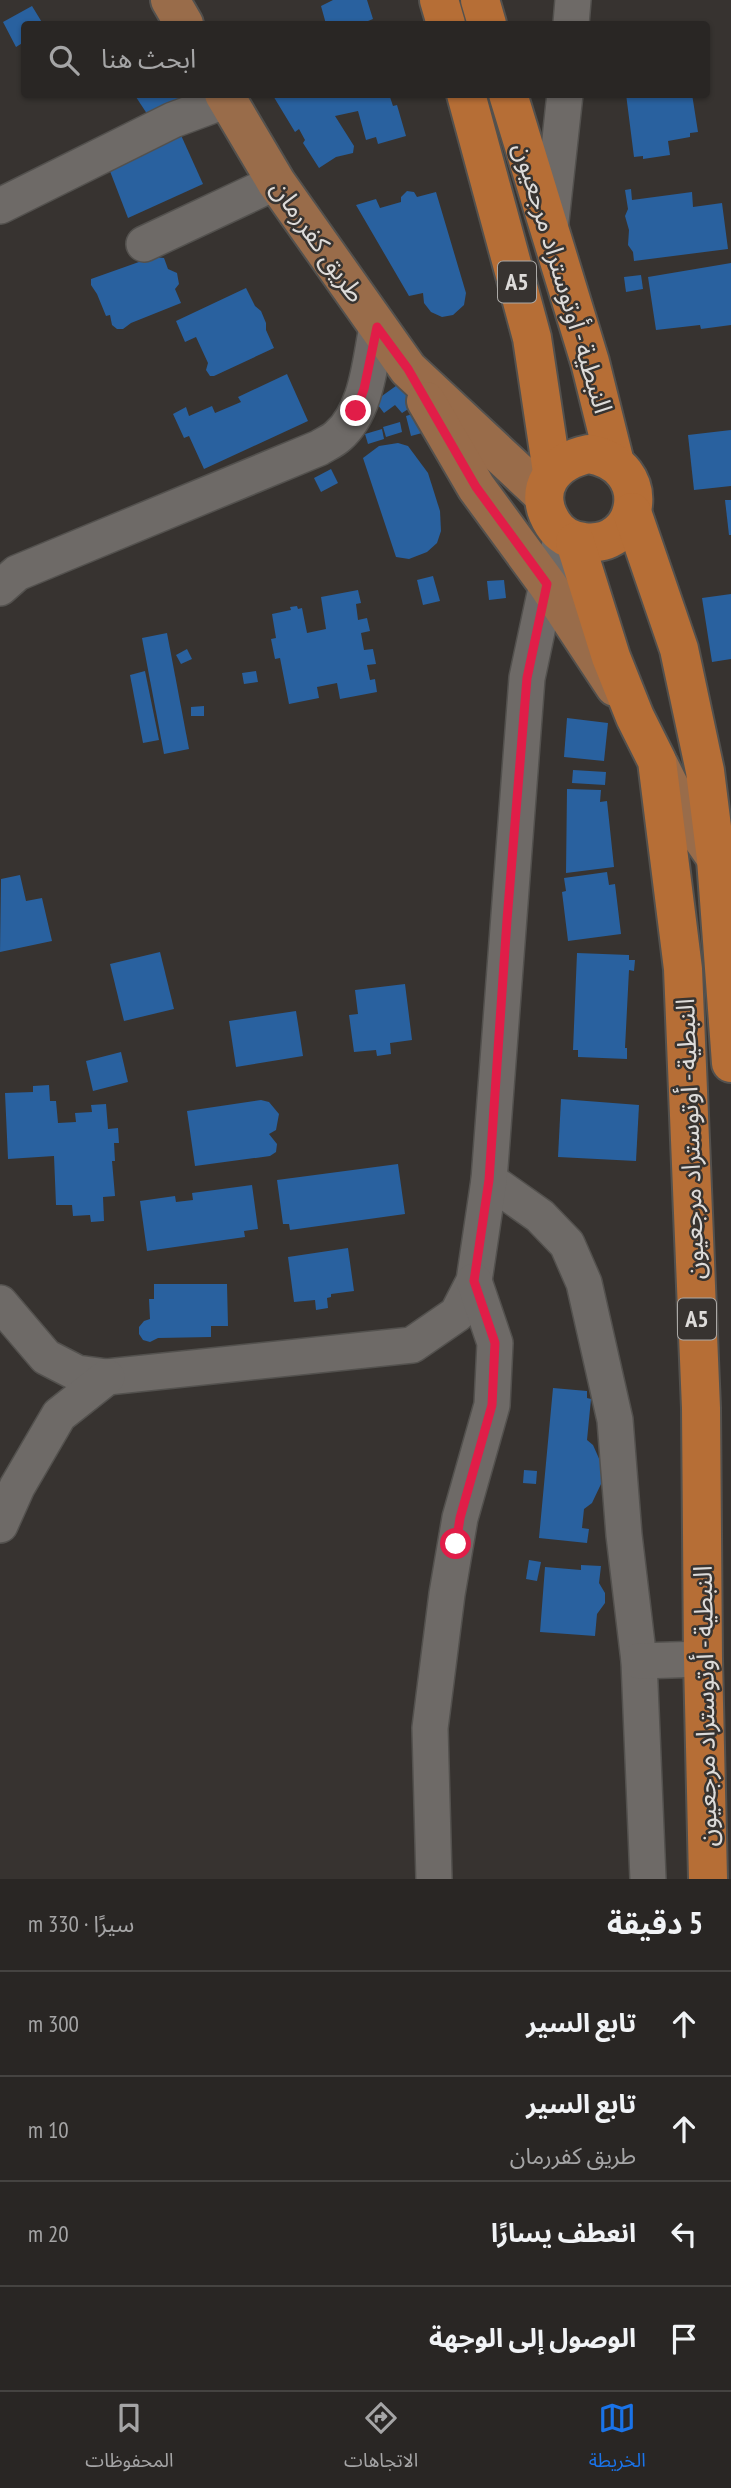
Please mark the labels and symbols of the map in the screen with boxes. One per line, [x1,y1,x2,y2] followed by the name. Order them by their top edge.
[507,138,620,417] street label: النبطية - أوتوستراد مرجعيون
[264,173,373,309] street label: طريق كفررمان
[498,262,536,302] road number: A5
[340,395,371,426] route end
[668,998,711,1280] street label: النبطية - أوتوستراد مرجعيون
[678,1298,716,1339] road number: A5
[440,1528,471,1559] route start
[686,1565,723,1847] street label: النبطية - أوتوستراد مرجعيون

